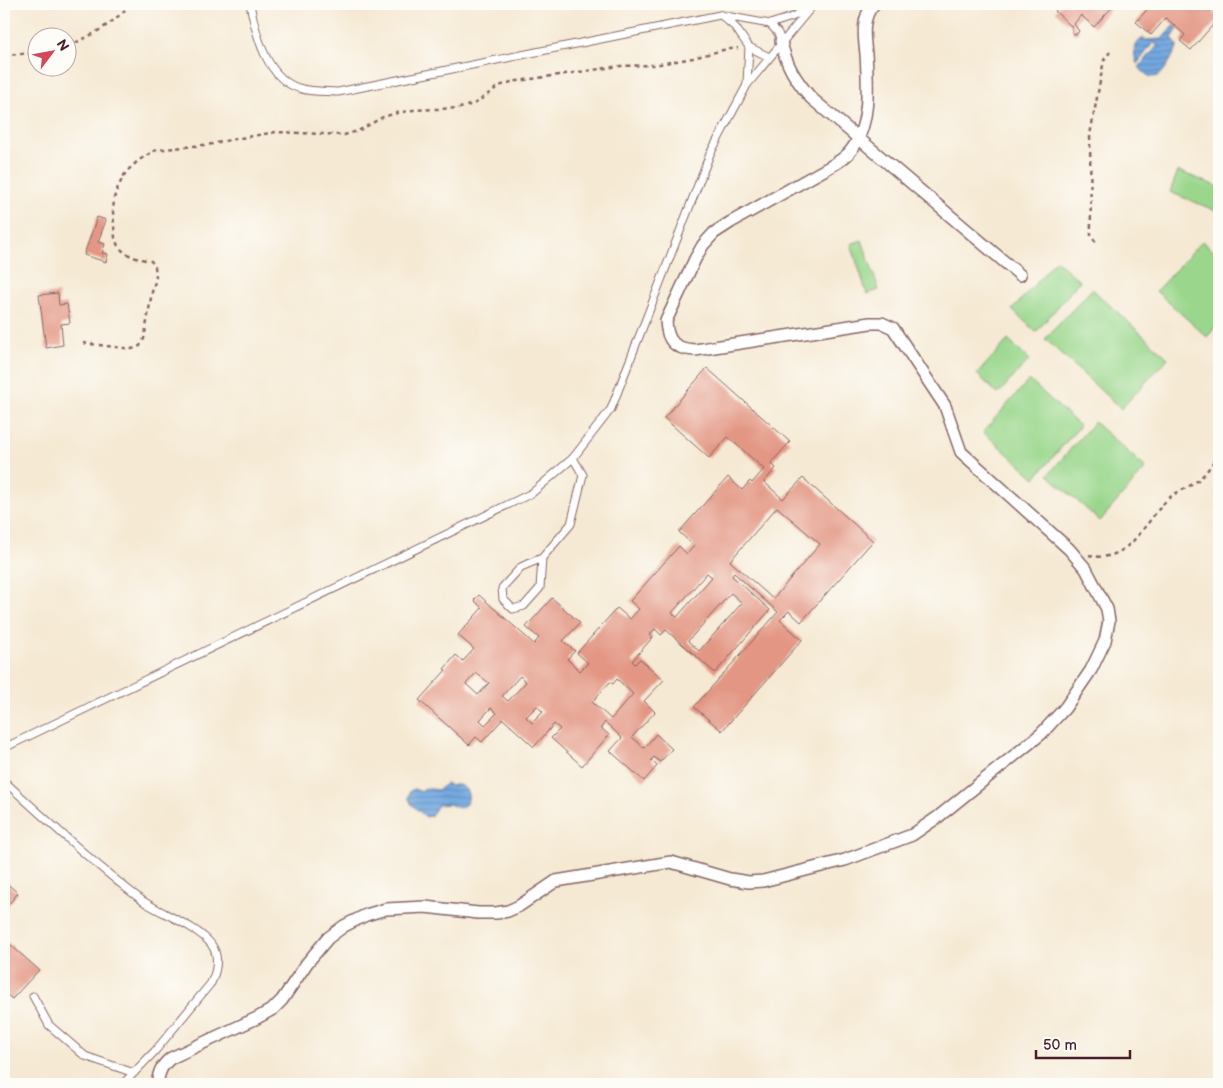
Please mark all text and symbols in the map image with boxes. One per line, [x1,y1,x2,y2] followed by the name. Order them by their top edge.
[28,28,78,78] north arrow
[53,36,73,54] text: N
[1036,1028,1129,1060] scale bar
[1043,1036,1077,1055] text: 50 m

